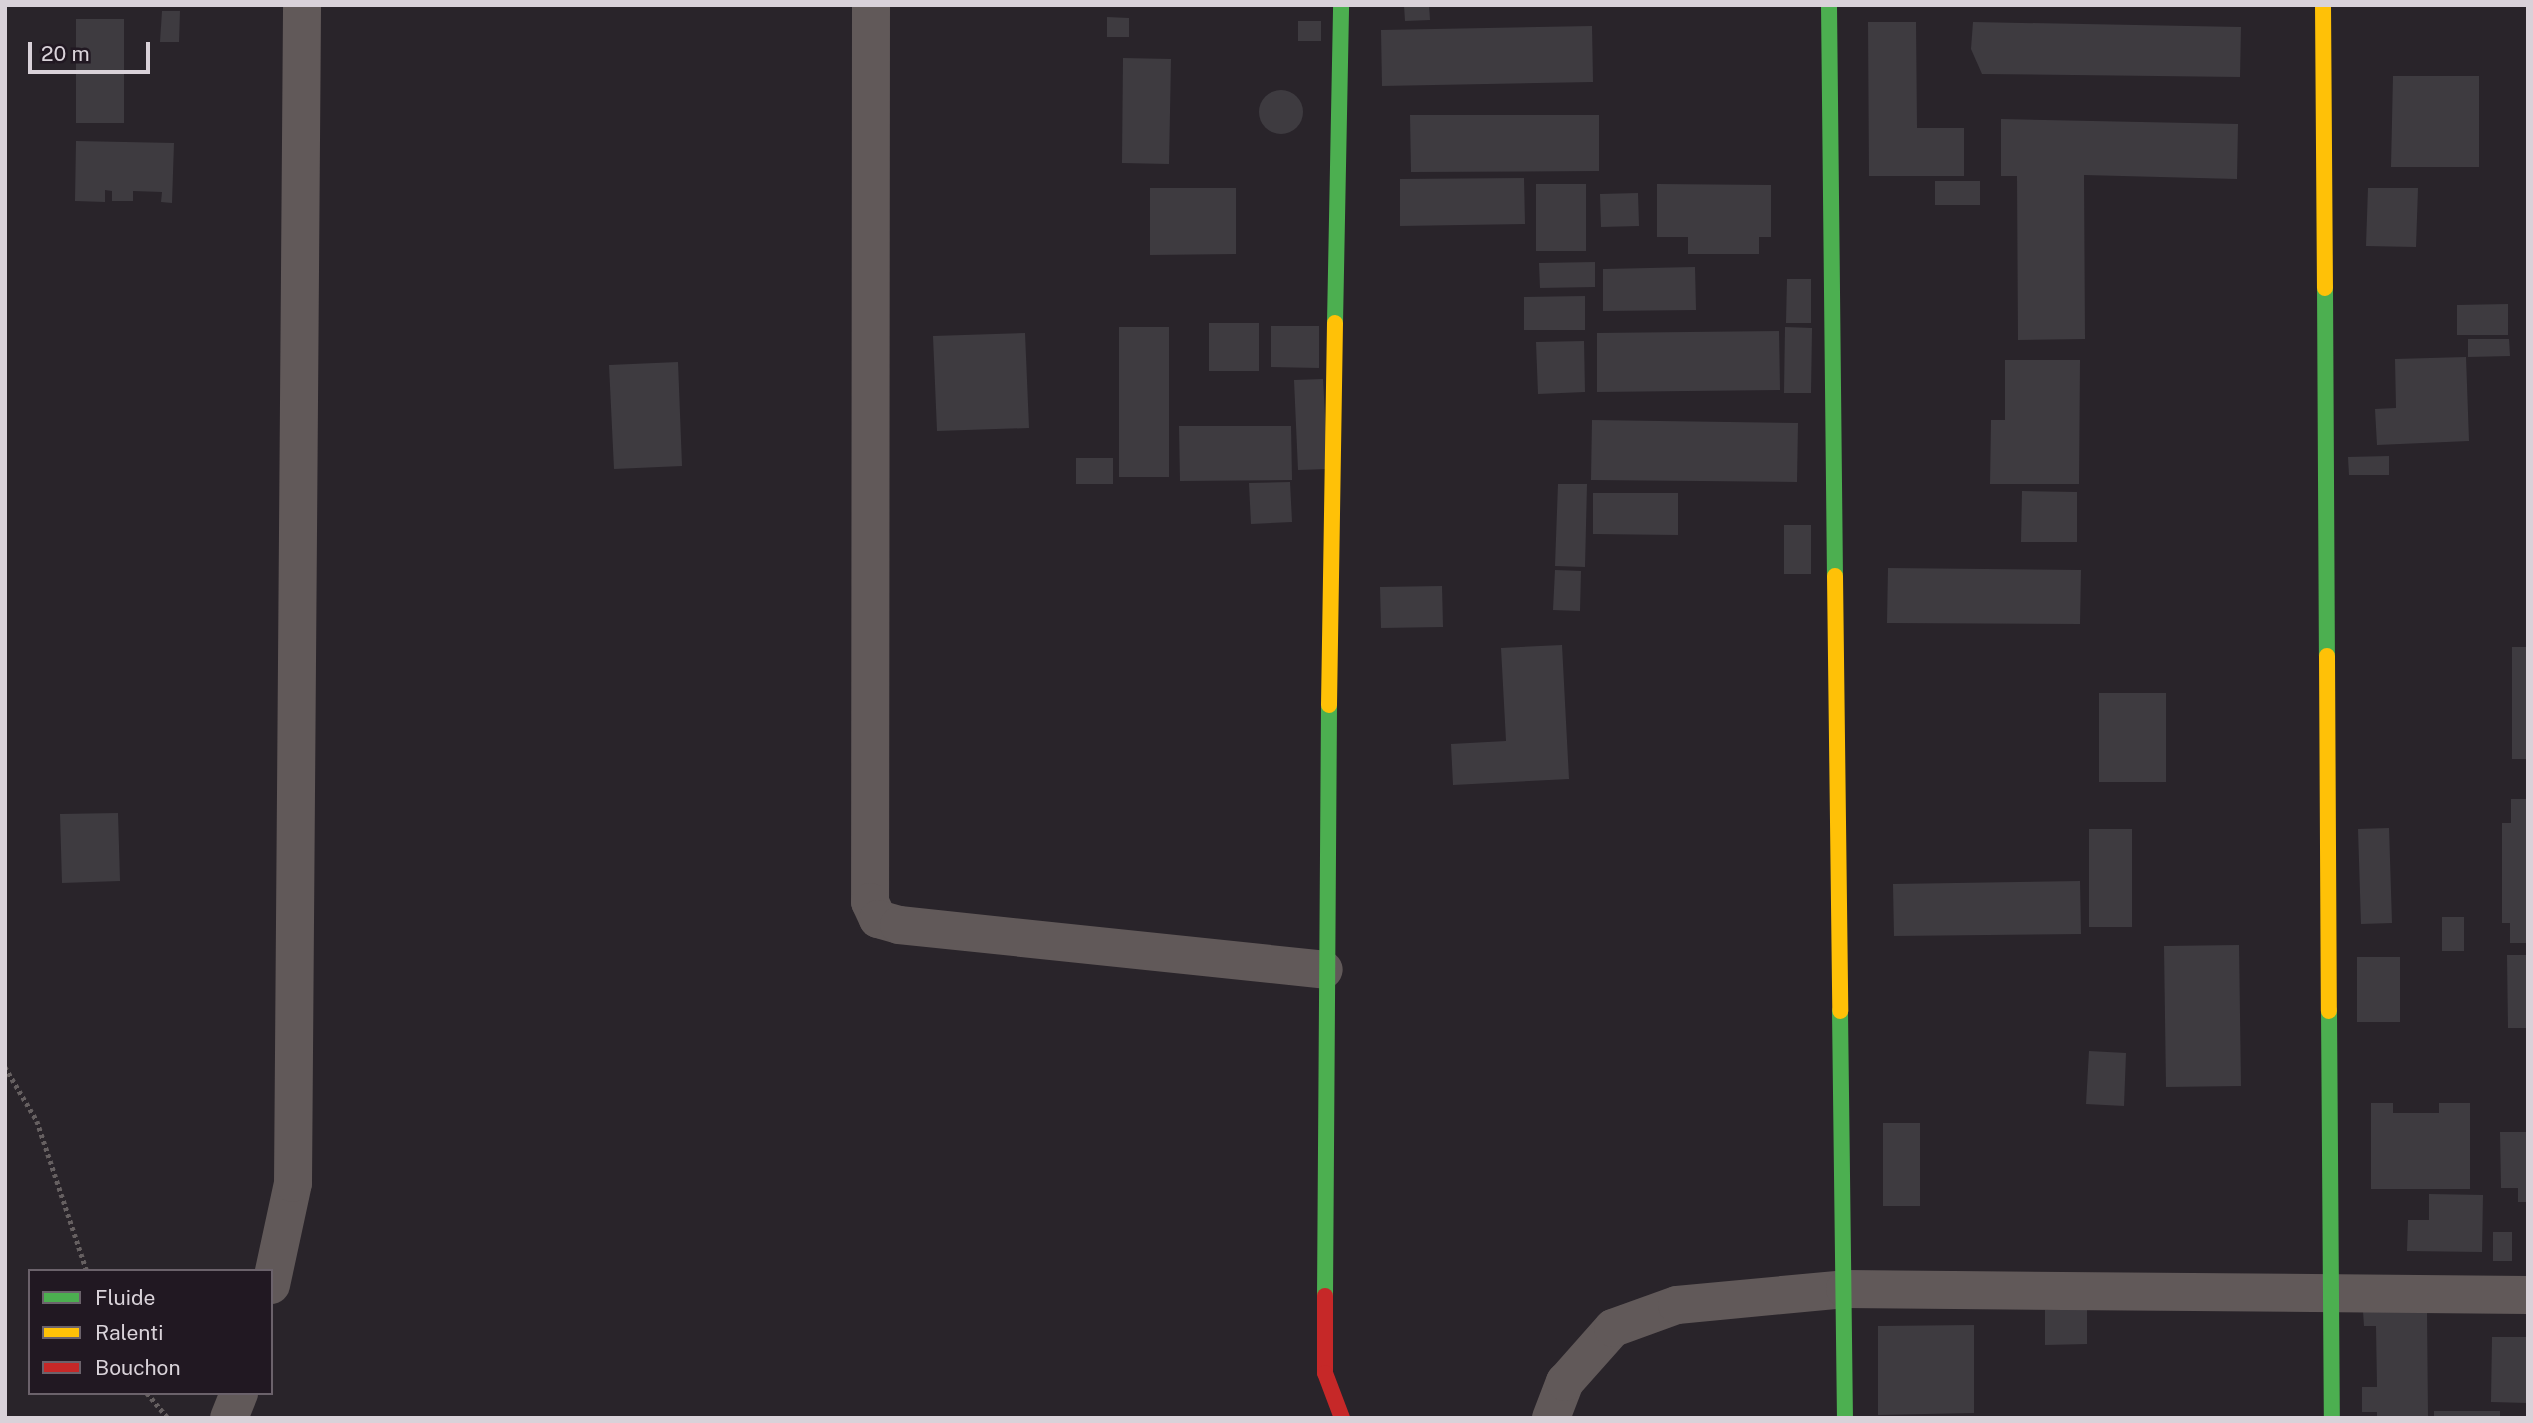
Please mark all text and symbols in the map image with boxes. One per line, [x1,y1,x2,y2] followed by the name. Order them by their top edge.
[32,28,154,72] scale bar
[41,41,90,66] text: 20 m
[28,1269,273,1395] legend
[95,1285,155,1310] text: Fluide
[95,1320,163,1345] text: Ralenti
[95,1355,181,1380] text: Bouchon

